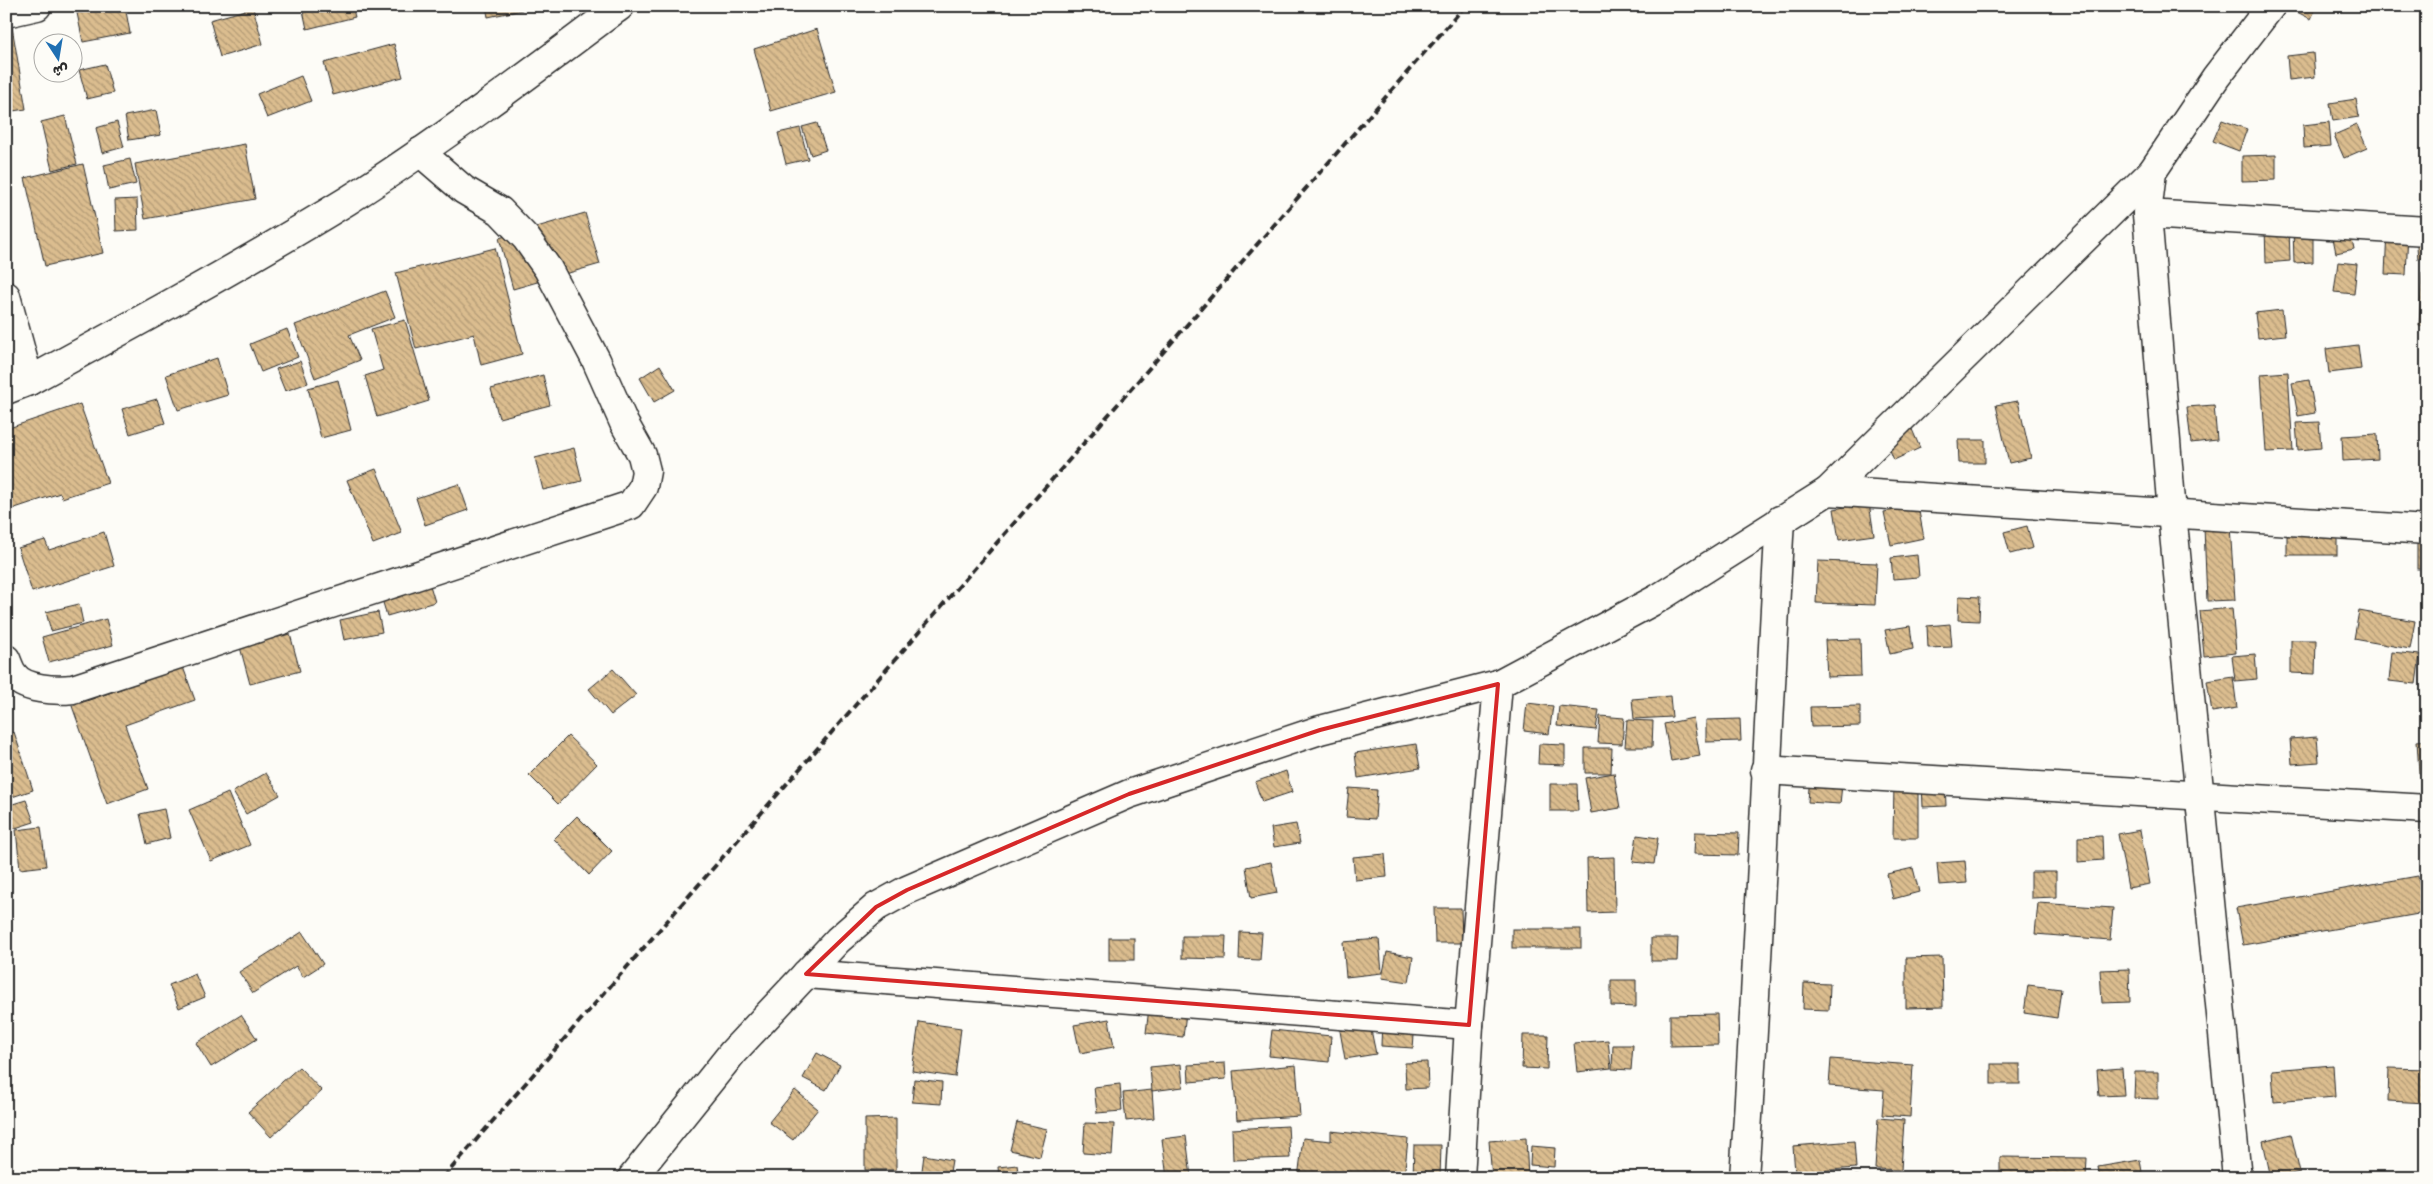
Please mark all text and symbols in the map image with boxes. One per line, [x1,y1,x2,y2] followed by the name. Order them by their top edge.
[32,32,82,82] north arrow
[51,57,70,81] text: ش

